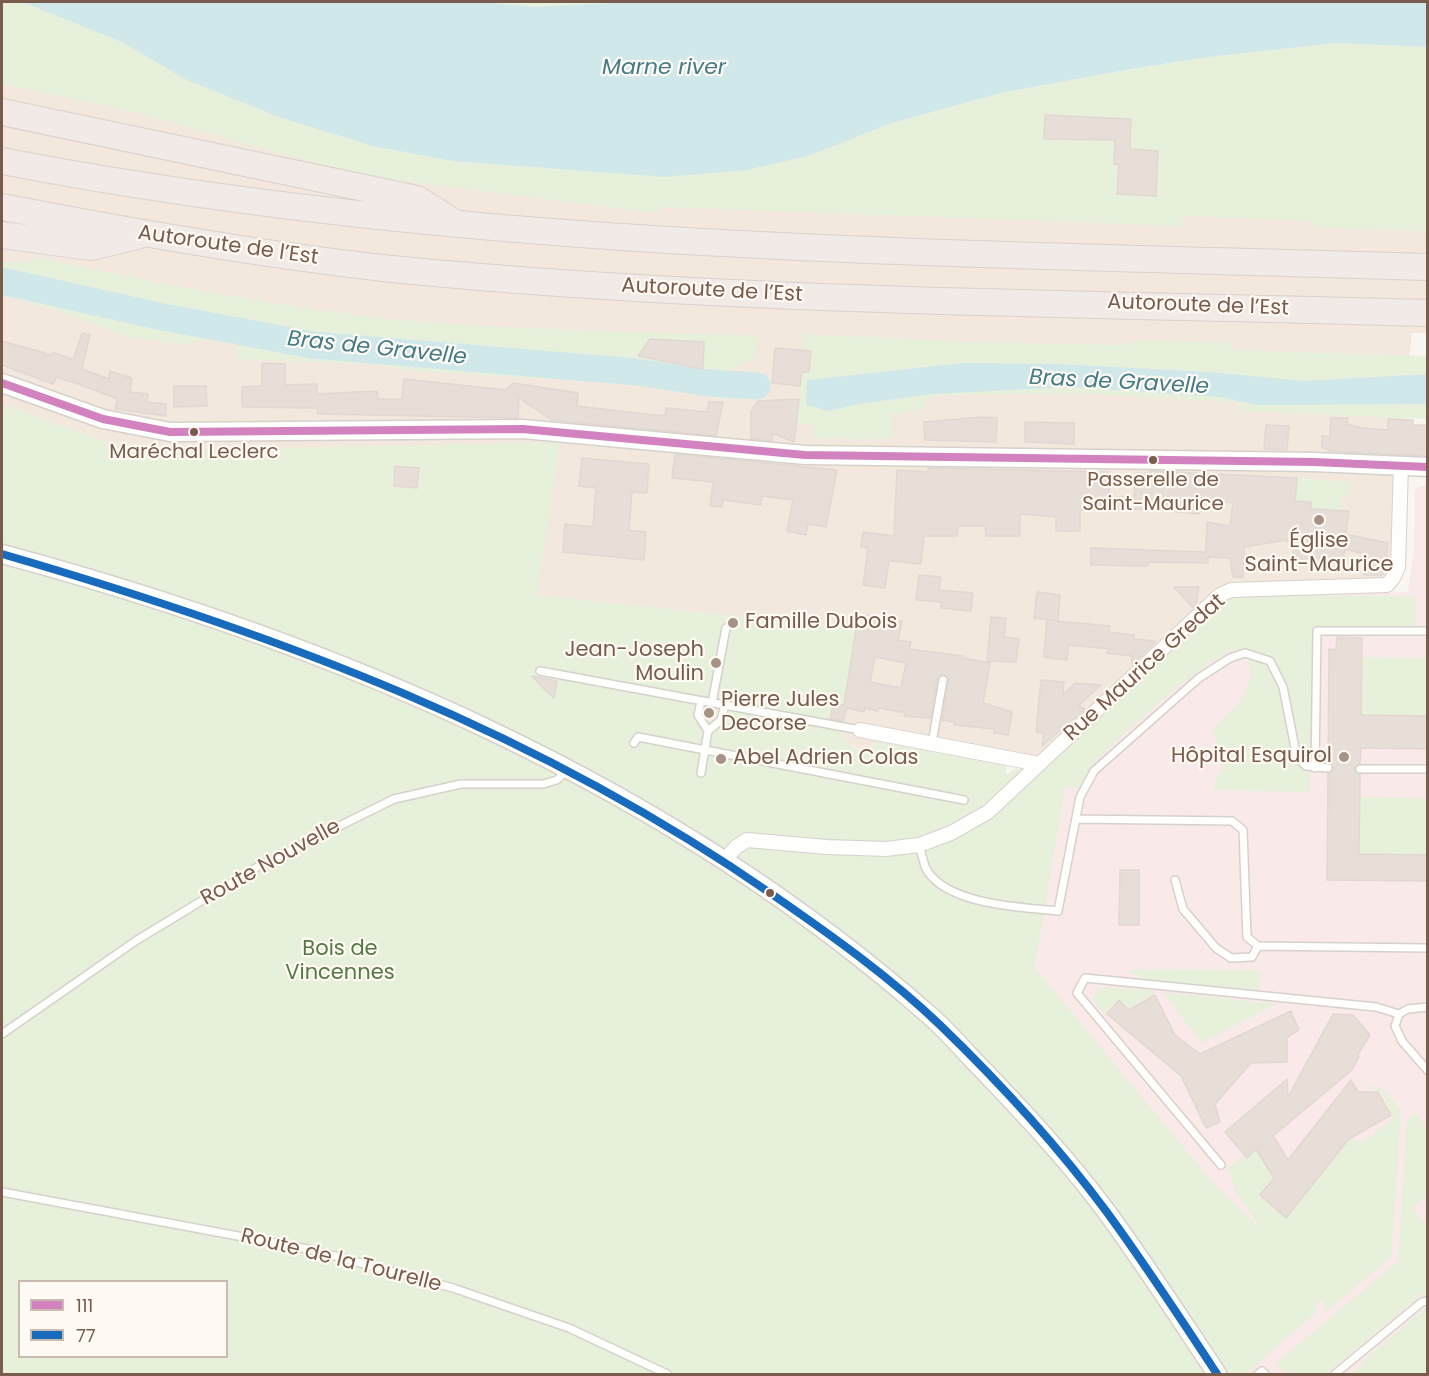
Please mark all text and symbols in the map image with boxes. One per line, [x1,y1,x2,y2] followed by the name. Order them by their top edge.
[602,55,726,81] water label: Marne river
[136,221,320,271] street label: Autoroute de l’Est
[621,274,803,308] street label: Autoroute de l’Est
[1107,290,1289,322] street label: Autoroute de l’Est
[286,326,468,372] water label: Bras de Gravelle
[1028,365,1210,401] water label: Bras de Gravelle
[188,426,200,438] marker: Maréchal Leclerc
[109,441,279,465] place label: Maréchal Leclerc
[1147,454,1159,466] marker: Passerelle de Saint-Maurice
[1082,469,1224,516] place label: Passerelle de Saint-Maurice
[1312,513,1326,527] marker: Église Saint-Maurice
[1245,529,1393,579] place label: Église Saint-Maurice
[1059,589,1231,747] street label: Rue Maurice Gredat
[745,610,898,636] place label: Famille Dubois
[726,616,740,630] marker: Famille Dubois
[564,638,704,688] place label: Jean-Joseph Moulin
[709,656,723,670] marker: Jean-Joseph Moulin
[721,688,839,738] place label: Pierre Jules Decorse
[702,706,716,720] marker: Pierre Jules Decorse
[1171,744,1332,770] place label: Hôpital Esquirol
[733,746,919,772] place label: Abel Adrien Colas
[1337,750,1351,764] marker: Hôpital Esquirol
[714,752,728,766] marker: Abel Adrien Colas
[197,814,345,912] street label: Route Nouvelle
[764,887,776,899] unlabelled marker
[285,937,395,987] park label: Bois de Vincennes
[238,1224,444,1298] street label: Route de la Tourelle
[18,1280,228,1358] legend
[76,1293,93,1318] text: 111
[76,1323,96,1348] text: 77

